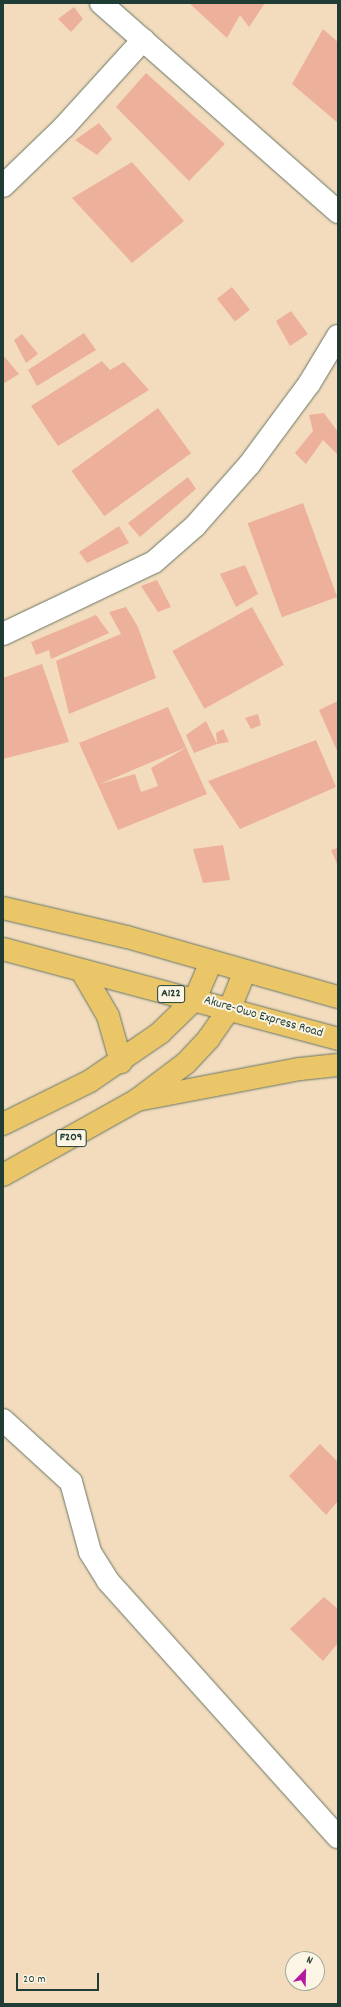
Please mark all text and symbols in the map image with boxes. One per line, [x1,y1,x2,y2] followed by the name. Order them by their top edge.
[157,984,185,1004] road number: A122
[202,994,324,1042] street label: Akure-Owo Express Road
[55,1128,87,1148] road number: F209
[285,1951,325,1991] north arrow
[304,1952,315,1969] text: N
[18,1965,101,1991] scale bar
[23,1971,46,1988] text: 20 m

